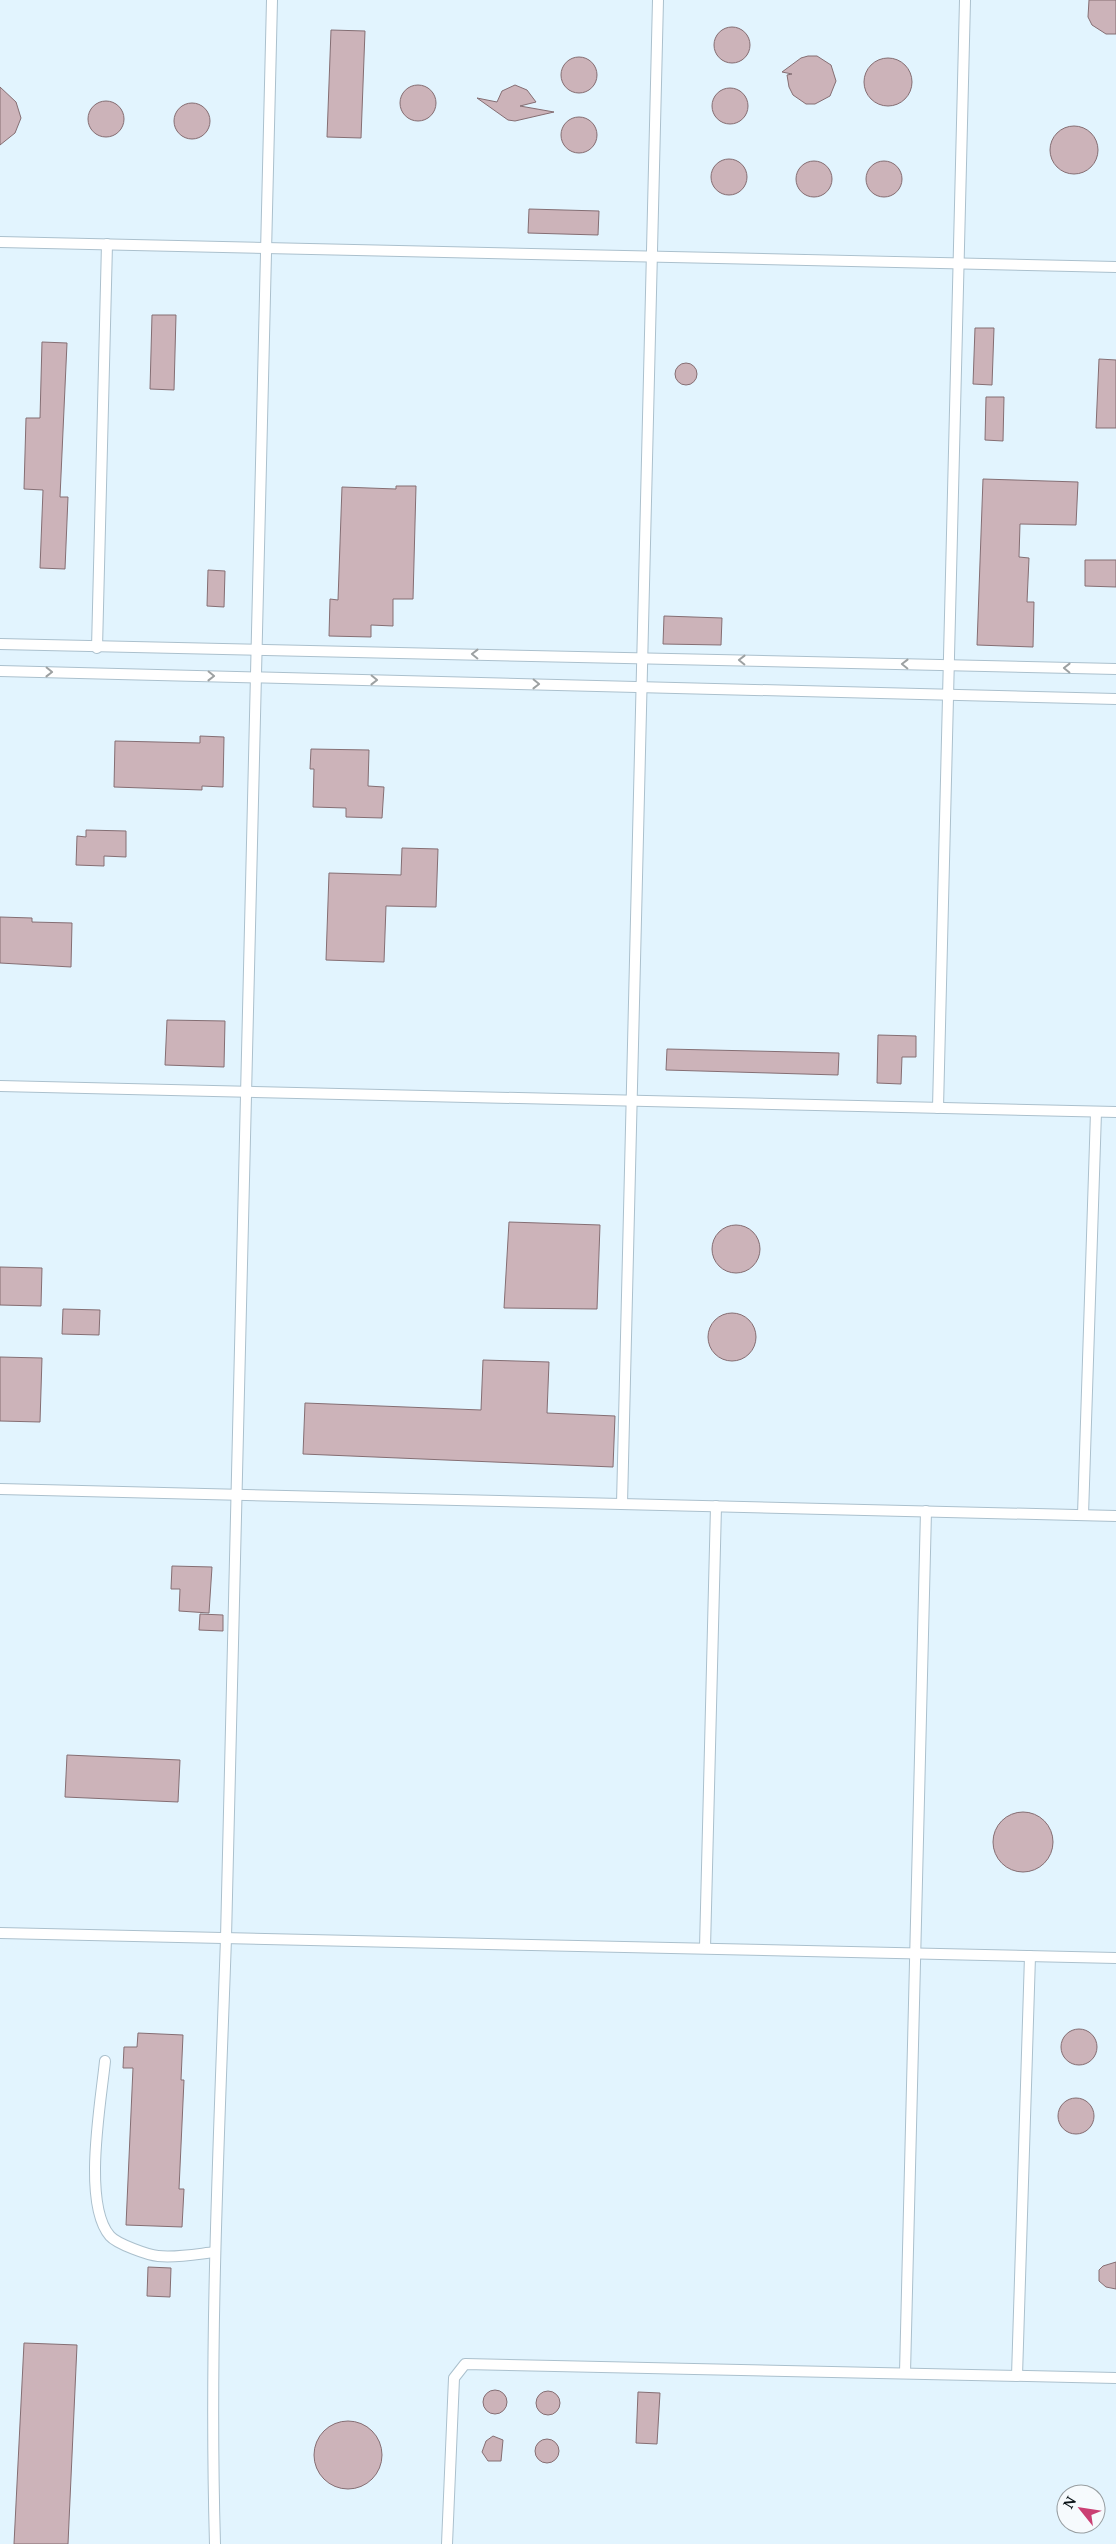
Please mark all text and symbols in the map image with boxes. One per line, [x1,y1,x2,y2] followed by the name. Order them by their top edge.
[471,649,478,659] one-way arrow
[738,655,746,665] one-way arrow
[901,659,908,669] one-way arrow
[1063,663,1071,673] one-way arrow
[45,667,53,677] one-way arrow
[208,671,215,681] one-way arrow
[370,675,378,685] one-way arrow
[532,679,540,689] one-way arrow
[1056,2484,1106,2534] north arrow
[1058,2493,1080,2512] text: N

